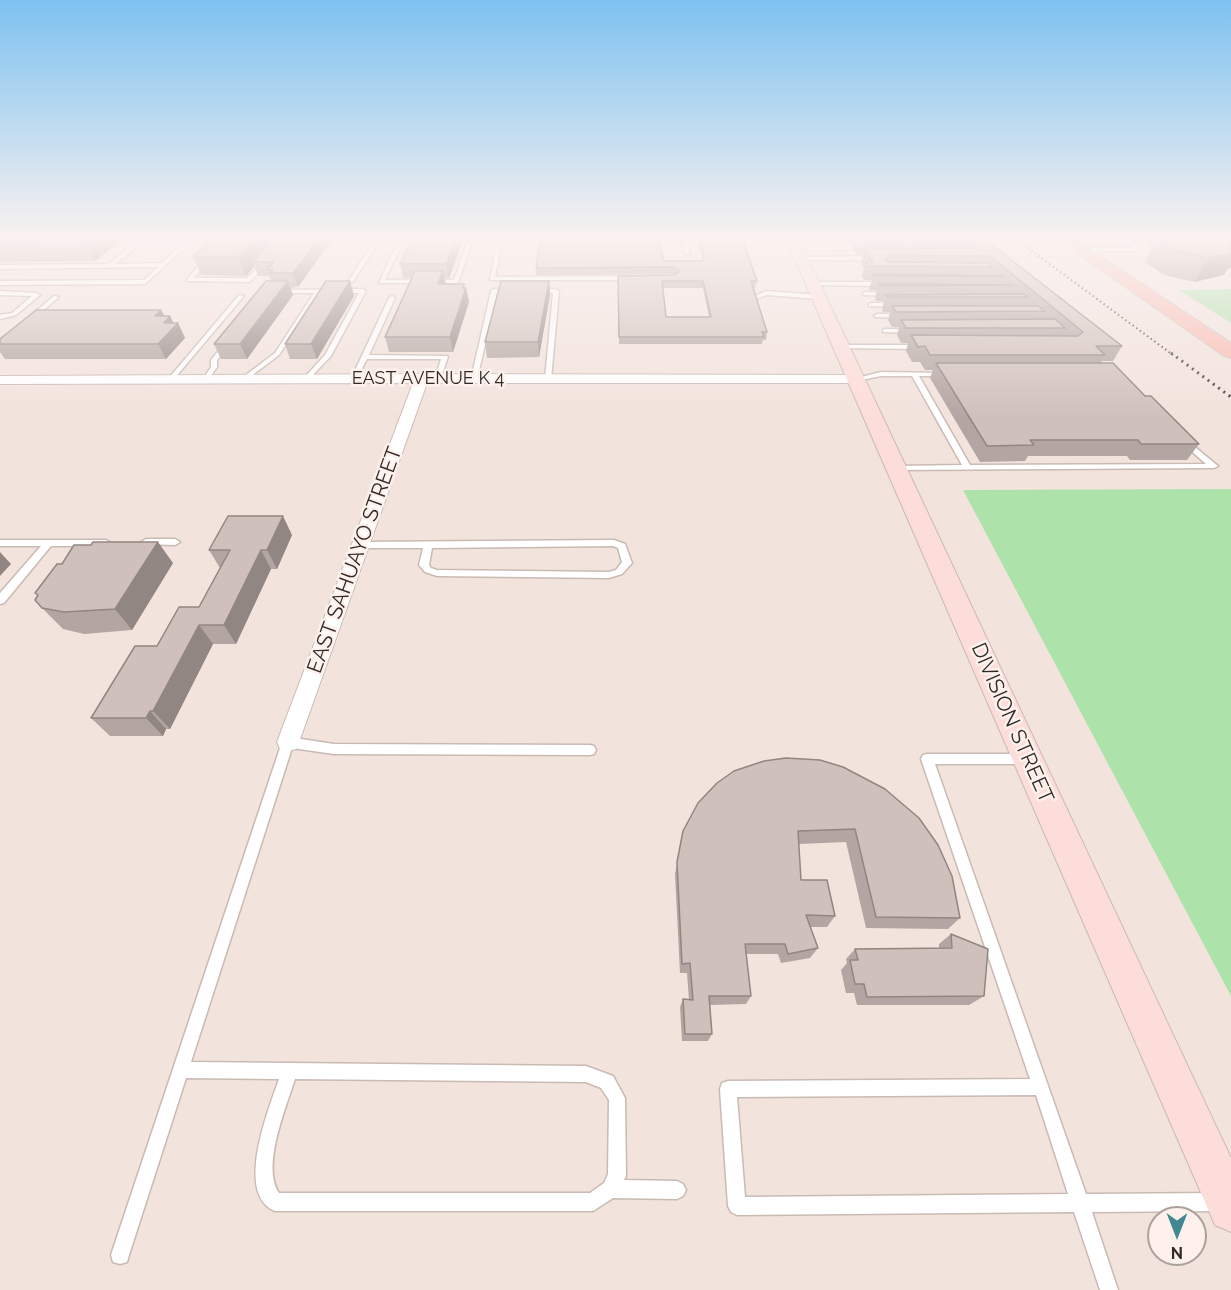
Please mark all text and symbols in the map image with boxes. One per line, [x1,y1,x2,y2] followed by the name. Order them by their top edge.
[352,368,504,390] street label: EAST AVENUE K 4
[302,443,408,677] street label: EAST SAHUAYO STREET
[965,639,1059,807] street label: DIVISION STREET
[1147,1206,1207,1266] north arrow
[1171,1243,1183,1262] text: N

